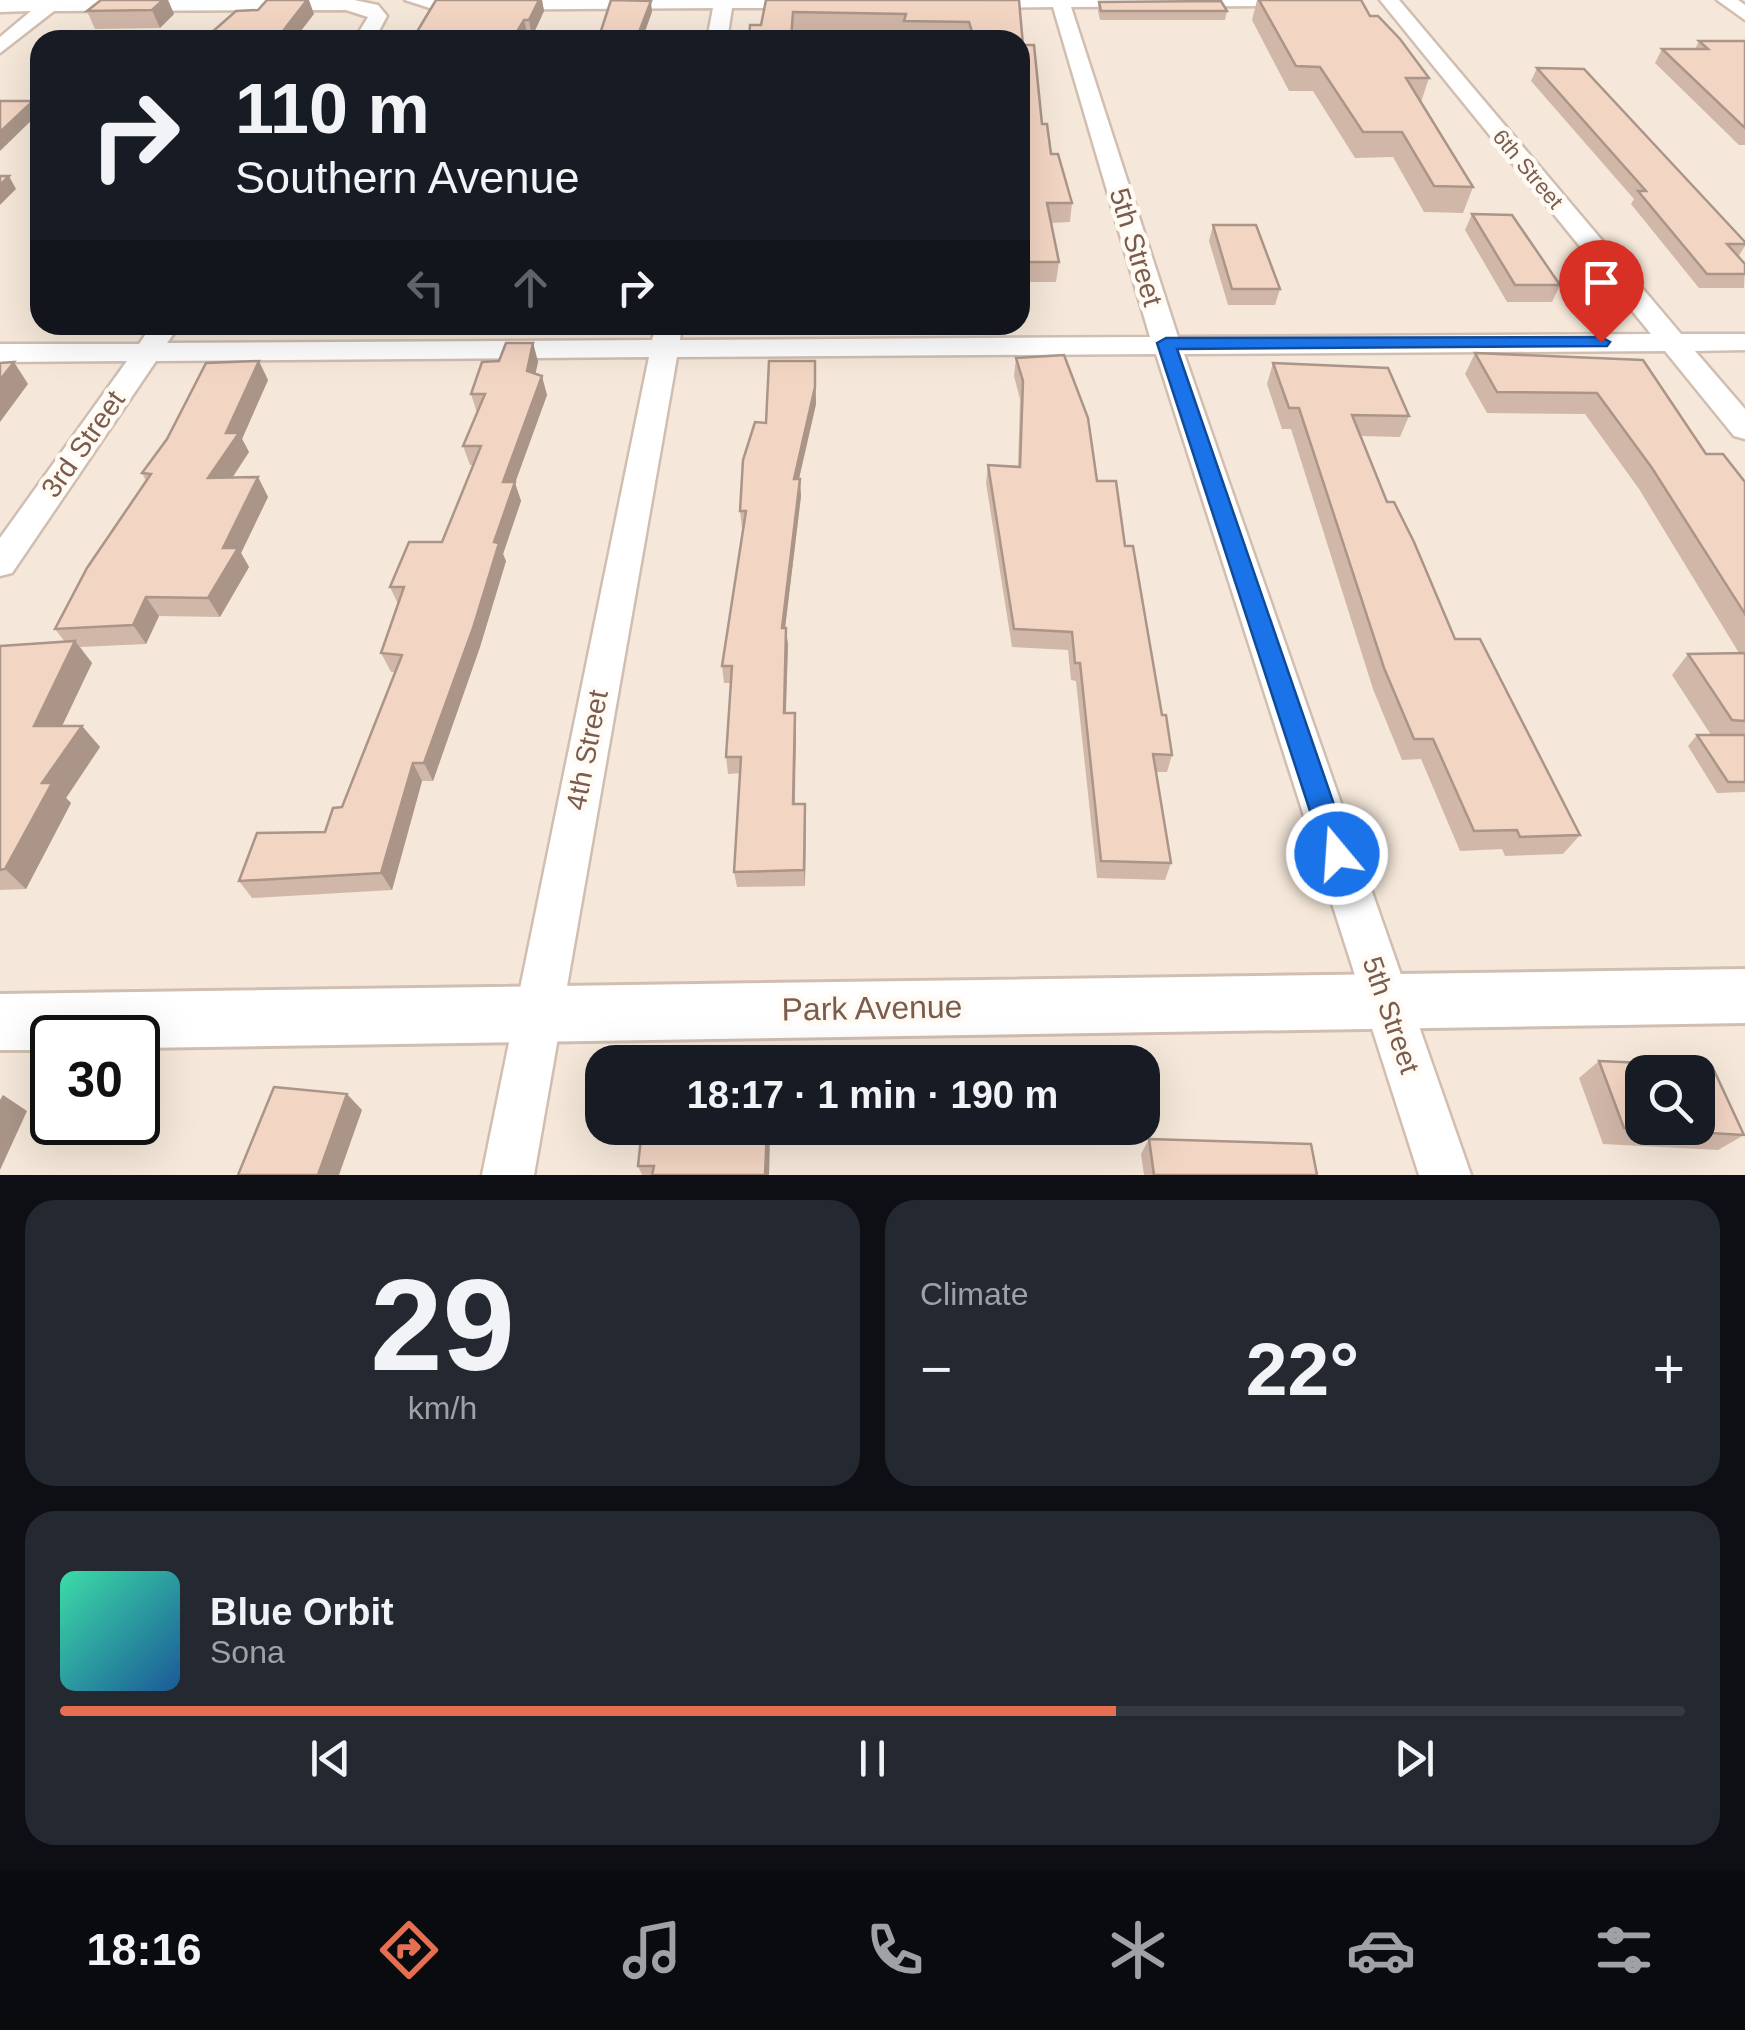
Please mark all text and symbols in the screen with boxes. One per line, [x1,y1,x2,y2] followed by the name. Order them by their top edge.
[70,70,200,200] icon: right
[235,70,430,148] text: 110 m
[1488,124,1568,214] street label: 6th Street
[235,152,579,203] text: Southern Avenue
[1103,184,1169,310] street label: 5th Street
[1559,240,1644,343] pin
[1574,255,1629,310] icon: arrive
[398,260,453,315] icon: left
[503,260,558,315] icon: ahead
[608,260,663,315] icon: right
[35,385,131,503] street label: 3rd Street
[560,687,614,813] street label: 4th Street
[1285,802,1389,906] position arrow
[1357,953,1425,1078] street label: 5th Street
[781,988,963,1028] street label: Park Avenue
[30,1015,160,1145] speed limit sign: 30
[1625,1055,1715,1145] map controls
[1625,1055,1715,1145] button: search
[687,1074,1058,1116] text: 18:17 · 1 min · 190 m
[370,1252,515,1398] text: 29
[920,1276,1028,1312] text: Climate
[1246,1327,1359,1411] text: 22°
[920,1338,952,1400] text: −
[1653,1338,1685,1400] text: +
[408,1390,477,1426] text: km/h
[210,1591,394,1633] text: Blue Orbit
[210,1634,285,1670] text: Sona
[303,1731,358,1786] icon: previous
[845,1731,900,1786] icon: pause
[1387,1731,1442,1786] icon: next
[374,1915,444,1985] icon: directions
[617,1915,687,1985] icon: music
[860,1915,930,1985] icon: phone
[1103,1915,1173,1985] icon: climate
[1346,1915,1416,1985] icon: car
[1589,1915,1659,1985] icon: filters
[86,1924,202,1975] text: 18:16

